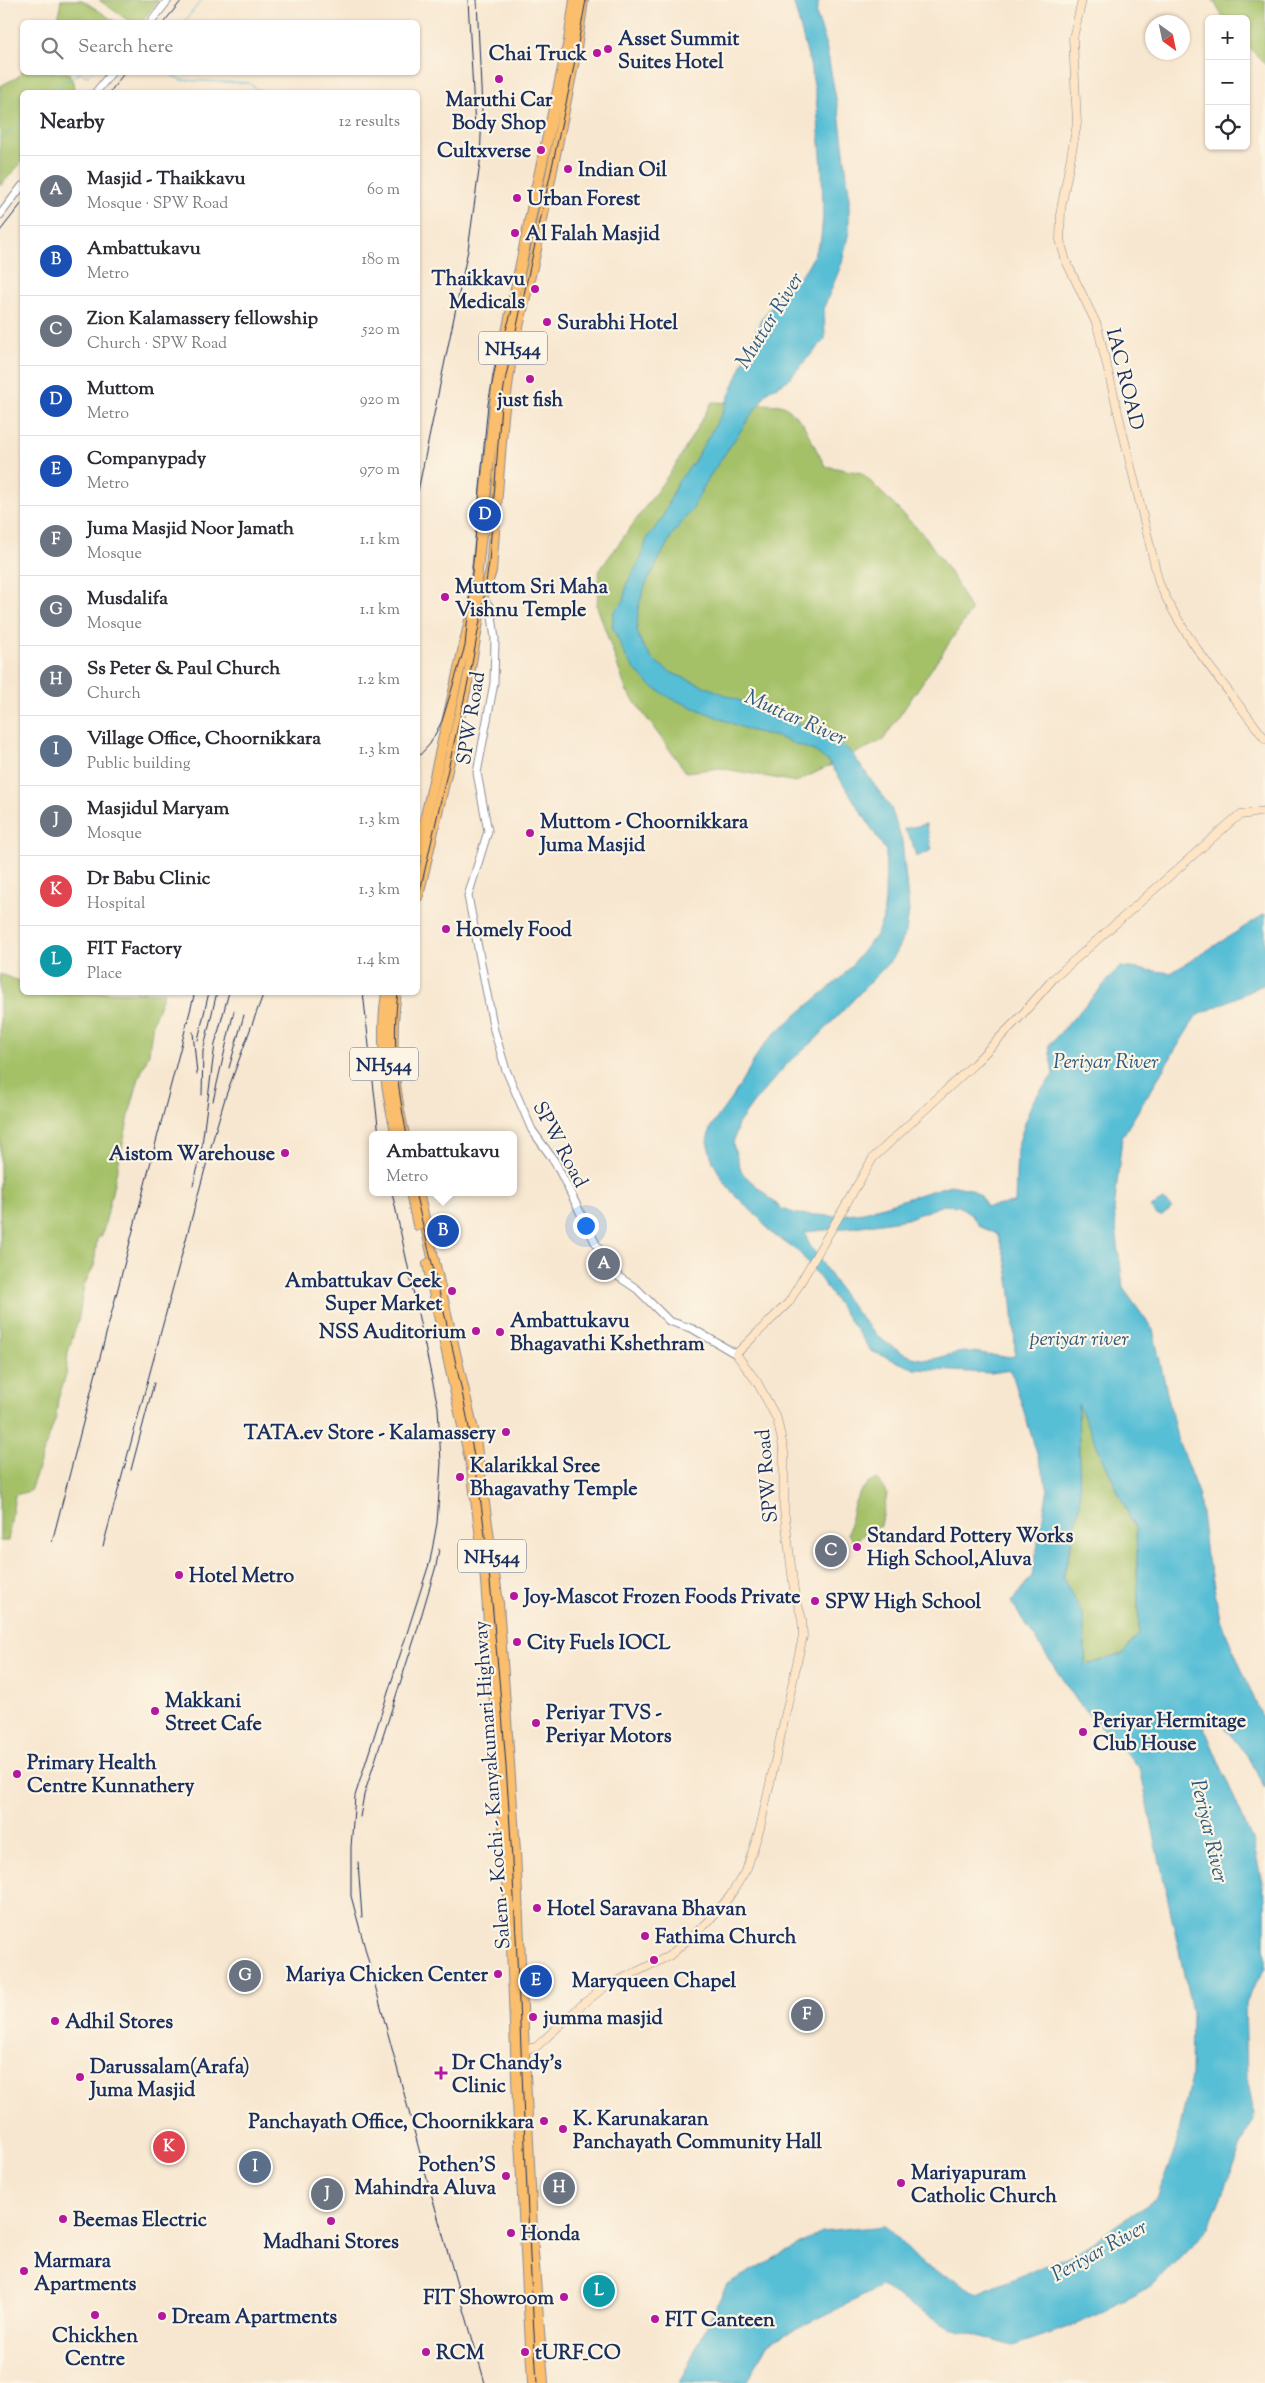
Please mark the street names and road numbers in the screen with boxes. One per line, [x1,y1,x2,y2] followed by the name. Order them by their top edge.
[1097,326,1150,434] street label: IAC ROAD
[479,332,547,364] road number: NH544
[451,670,494,767] street label: SPW Road
[350,1048,418,1080] road number: NH544
[524,1097,594,1194] street label: SPW Road
[750,1428,787,1524] street label: SPW Road
[458,1540,526,1572] road number: NH544
[468,1619,519,1950] street label: Salem - Kochi - Kanyakumari Highway

